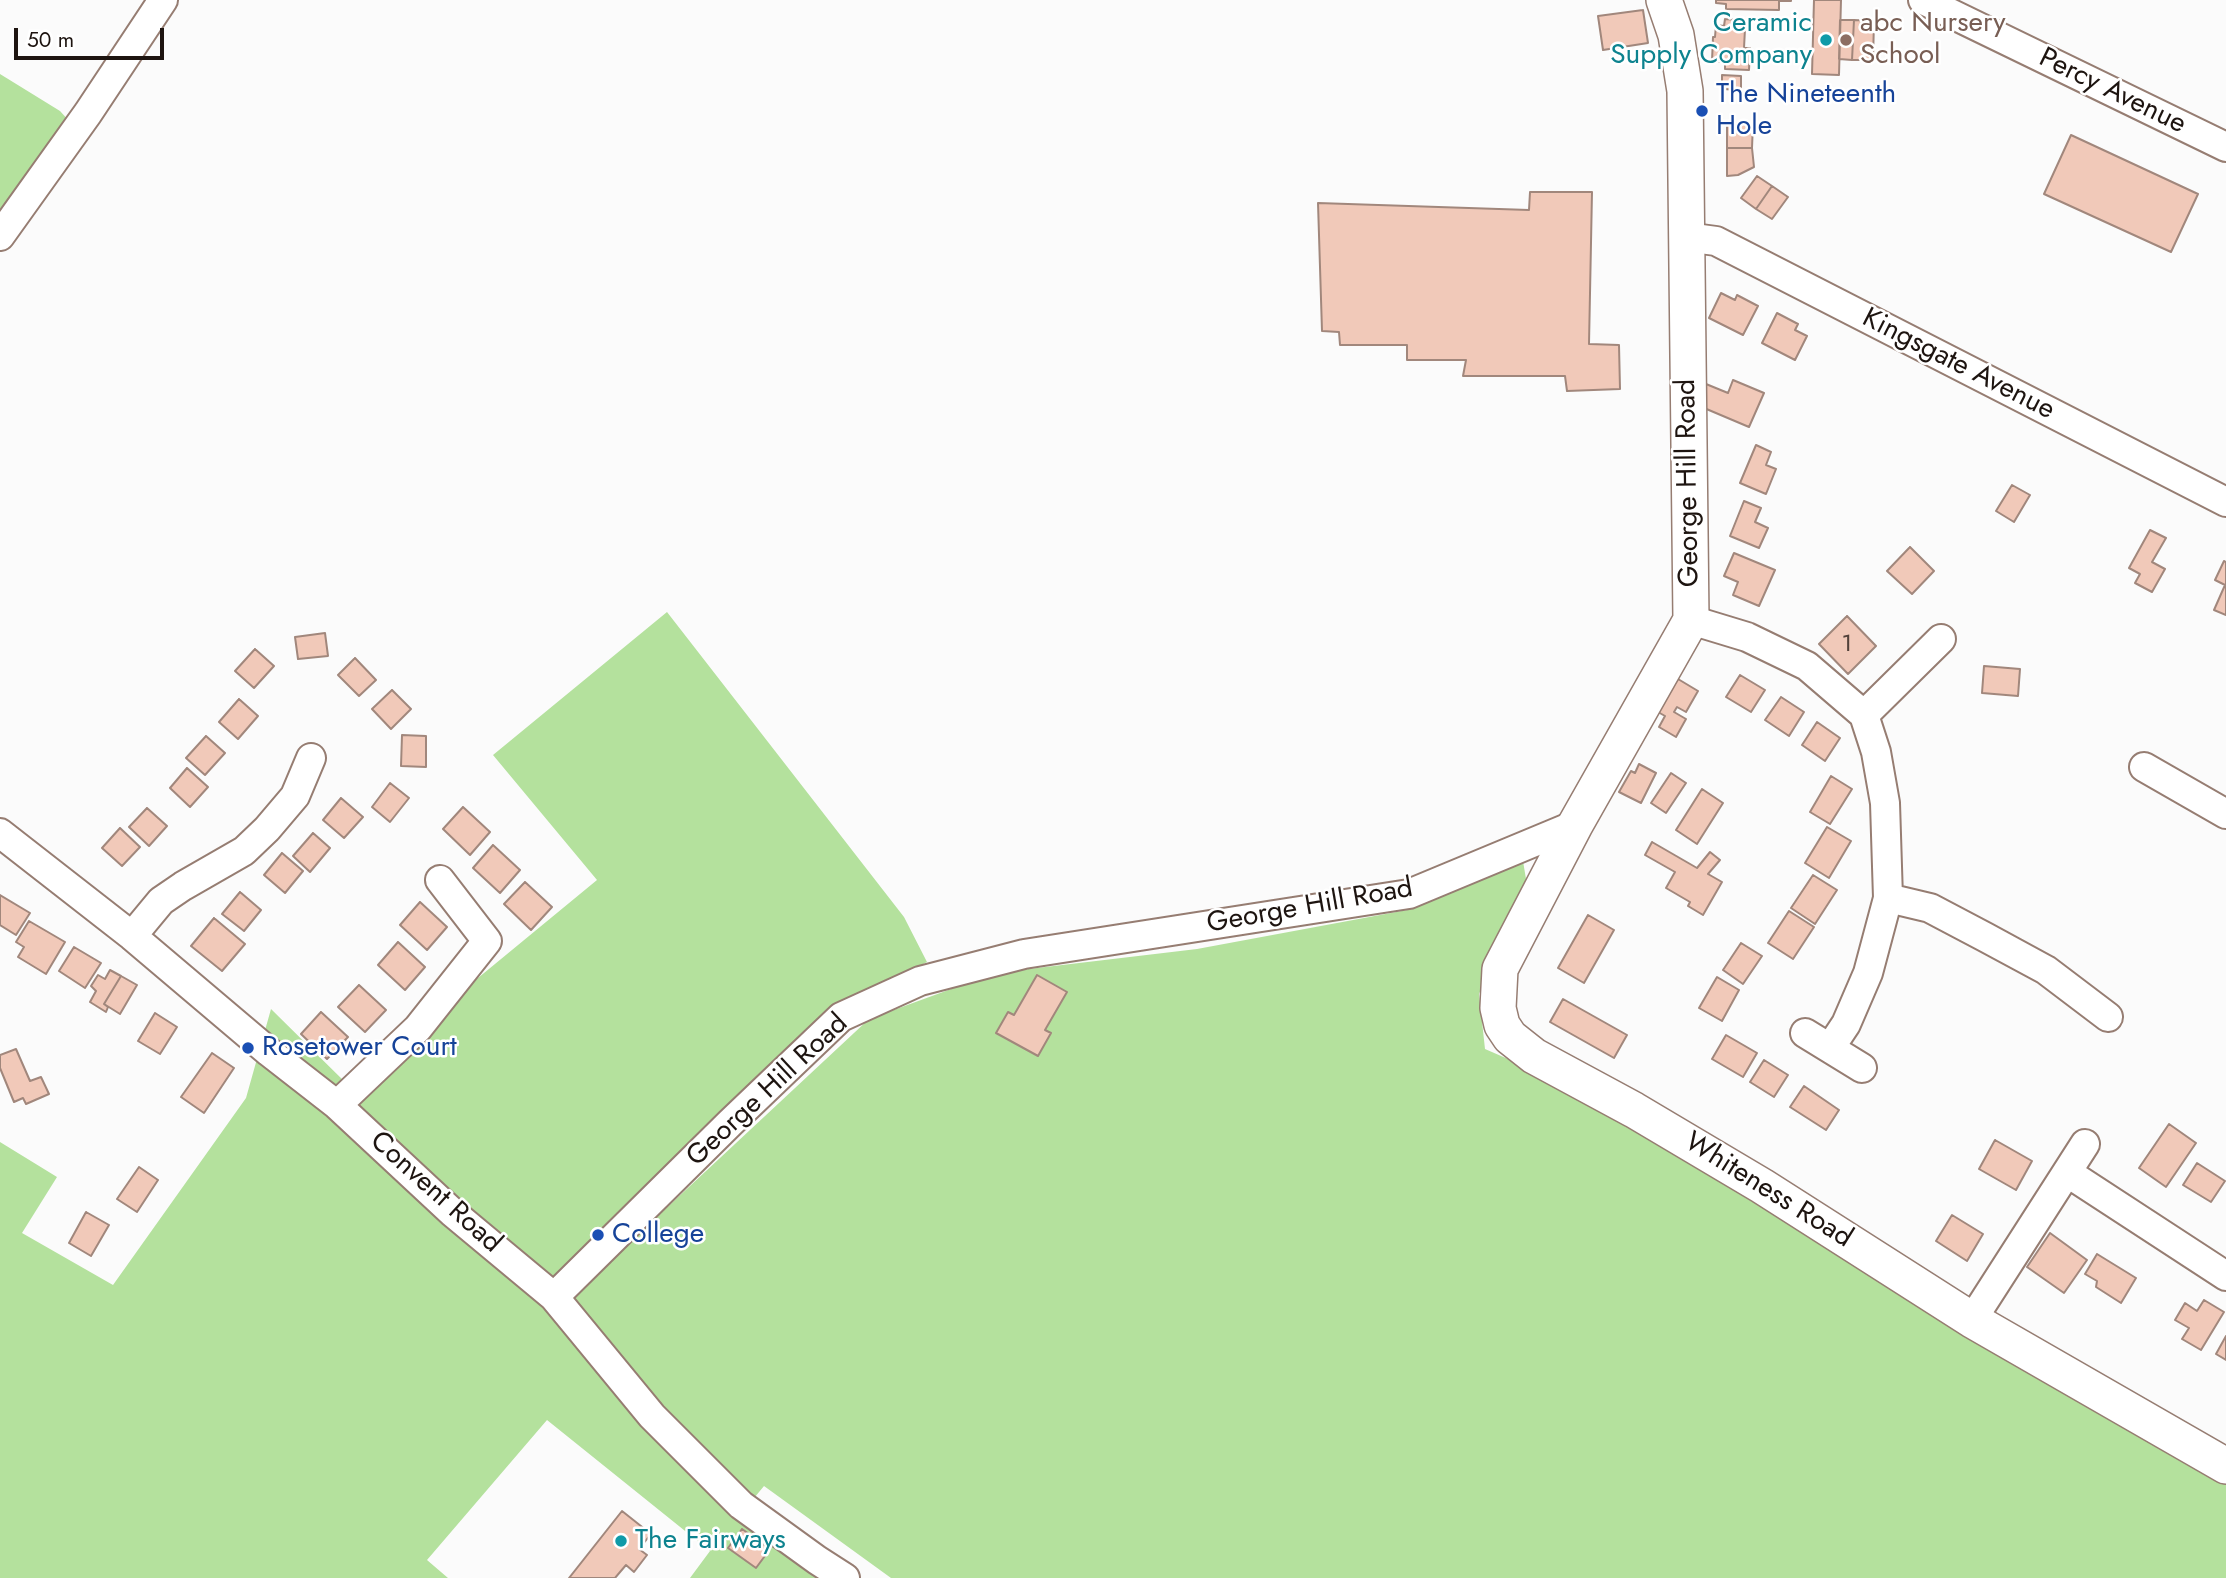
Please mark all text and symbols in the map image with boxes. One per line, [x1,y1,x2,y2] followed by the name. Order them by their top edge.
[1610,7,1812,73] place label: Ceramic Supply Company
[1860,7,2006,73] place label: abc Nursery School
[18,14,168,58] scale bar
[27,25,74,55] text: 50 m
[1818,32,1834,48] marker: Ceramic Supply Company
[1838,32,1854,48] marker: abc Nursery School
[2033,42,2191,142] street label: Percy Avenue
[1716,78,1896,144] place label: The Nineteenth Hole
[1694,103,1710,119] marker: The Nineteenth Hole
[1856,302,2060,428] street label: Kingsgate Avenue
[1670,379,1708,587] street label: George Hill Road
[1842,631,1852,659] house number: 1
[1204,872,1416,942] street label: George Hill Road
[680,1008,856,1174] street label: George Hill Road
[262,1031,457,1065] place label: Rosetower Court
[240,1040,256,1056] marker: Rosetower Court
[362,1125,508,1261] street label: Convent Road
[1678,1126,1858,1256] street label: Whiteness Road
[612,1218,704,1252] place label: College
[590,1227,606,1243] marker: College
[635,1524,786,1558] place label: The Fairways
[613,1533,629,1549] marker: The Fairways

